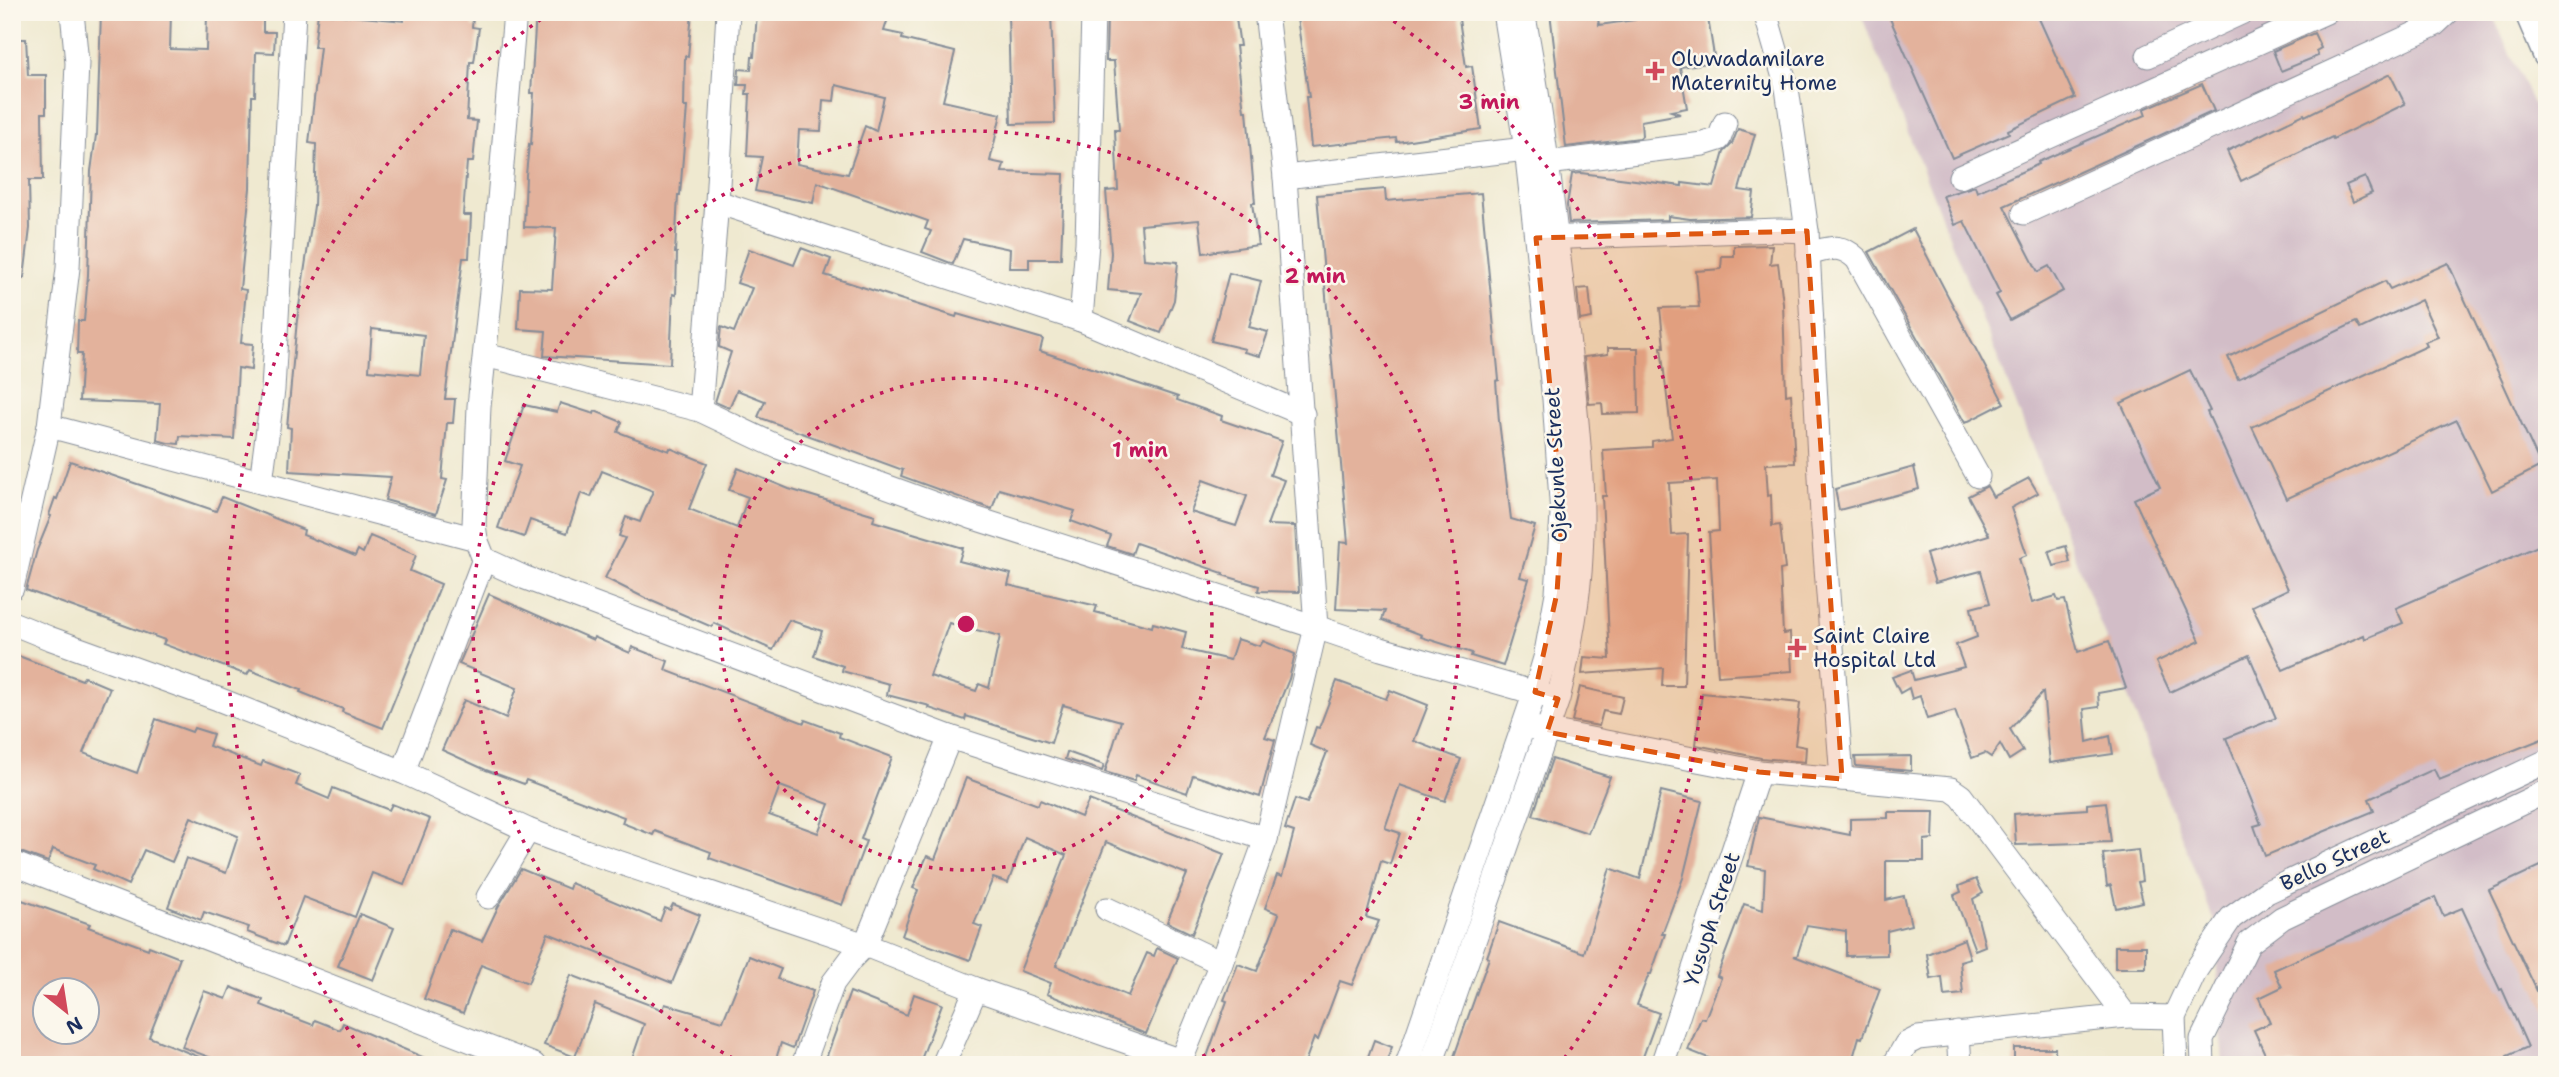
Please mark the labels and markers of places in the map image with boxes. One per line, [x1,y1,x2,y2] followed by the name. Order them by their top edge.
[1671,45,1837,97] place label: Oluwadamilare Maternity Home
[1645,61,1665,81] marker: Oluwadamilare Maternity Home
[954,612,978,636] centre of rings
[1813,622,1936,674] place label: Saint Claire Hospital Ltd
[1787,638,1807,658] marker: Saint Claire Hospital Ltd

